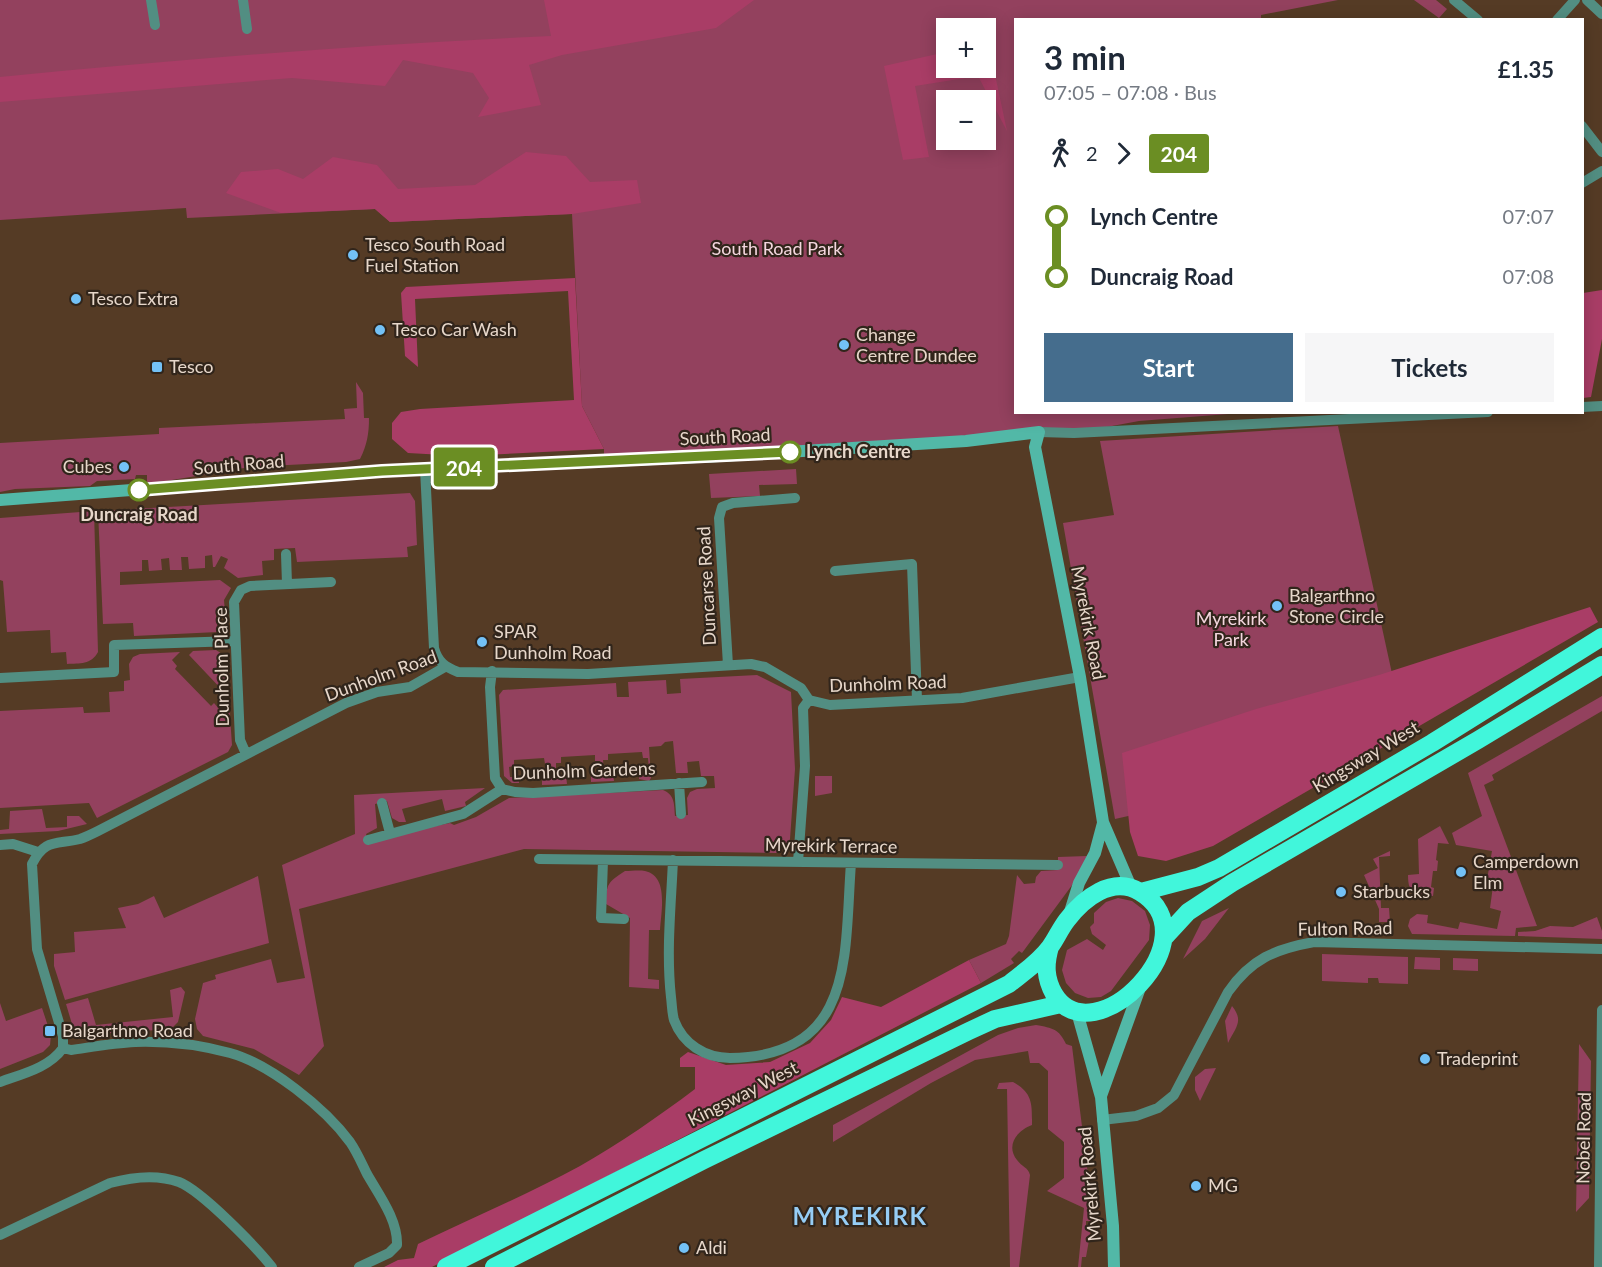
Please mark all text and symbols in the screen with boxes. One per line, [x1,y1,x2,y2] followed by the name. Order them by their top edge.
[936,18,996,150] map controls
[936,18,996,78] button: +
[1044,37,1126,77] text: 3 min
[1498,56,1554,83] text: £1.35
[1044,80,1217,104] text: 07:05 – 07:08 · Bus
[936,90,996,150] button: −
[1044,137,1077,170] icon: walk
[1107,137,1140,170] icon: forward
[1086,141,1098,165] text: 2
[1161,141,1197,166] text: 204
[1090,203,1218,230] text: Lynch Centre
[1503,204,1554,228] text: 07:07
[365,233,505,276] place label: Tesco South Road Fuel Station
[712,237,843,259] park label: South Road Park
[346,248,360,262] marker: Tesco South Road Fuel Station
[1090,263,1233,290] text: Duncraig Road
[1503,264,1554,288] text: 07:08
[88,287,178,309] place label: Tesco Extra
[69,292,83,306] marker: Tesco Extra
[392,318,517,340] place label: Tesco Car Wash
[373,323,387,337] marker: Tesco Car Wash
[856,323,977,366] place label: Change Centre Dundee
[1044,333,1293,402] button: Start
[1305,333,1554,402] button: Tickets
[837,338,851,352] marker: Change Centre Dundee
[169,355,213,377] place label: Tesco
[150,360,164,374] marker: Tesco
[679,423,771,449] street label: South Road
[806,440,911,462] place label: Lynch Centre
[779,441,801,463] marker: Lynch Centre
[430,448,498,486] line badge: 204
[193,449,285,479] street label: South Road
[63,455,112,477] place label: Cubes
[446,455,482,480] text: 204
[117,460,131,474] marker: Cubes
[128,479,150,501] marker: Duncraig Road
[80,503,198,525] place label: Duncraig Road
[692,526,720,646] street label: Duncarse Road
[1067,564,1111,681] street label: Myrekirk Road
[1289,584,1384,627] place label: Balgarthno Stone Circle
[1270,599,1284,613] marker: Balgarthno Stone Circle
[209,607,233,727] street label: Dunholm Place
[1196,607,1267,650] park label: Myrekirk Park
[494,620,611,663] place label: SPAR Dunholm Road
[475,635,489,649] marker: SPAR Dunholm Road
[322,645,440,705] street label: Dunholm Road
[829,670,947,696] street label: Dunholm Road
[1308,715,1423,797] street label: Kingsway West
[512,757,656,783] street label: Dunholm Gardens
[765,833,897,857] street label: Myrekirk Terrace
[1473,850,1579,893] place label: Camperdown Elm
[1454,865,1468,879] marker: Camperdown Elm
[1353,880,1430,902] place label: Starbucks
[1334,885,1348,899] marker: Starbucks
[1297,916,1393,940] street label: Fulton Road
[62,1019,193,1041] place label: Balgarthno Road
[43,1024,57,1038] marker: Balgarthno Road
[1437,1047,1518,1069] place label: Tradeprint
[1418,1052,1432,1066] marker: Tradeprint
[684,1056,802,1130] street label: Kingsway West
[1571,1092,1595,1184] street label: Nobel Road
[1073,1126,1105,1242] street label: Myrekirk Road
[1208,1174,1238,1196] place label: MG
[1189,1179,1203,1193] marker: MG
[793,1201,927,1230] district label: MYREKIRK
[696,1236,727,1258] place label: Aldi
[677,1241,691,1255] marker: Aldi

